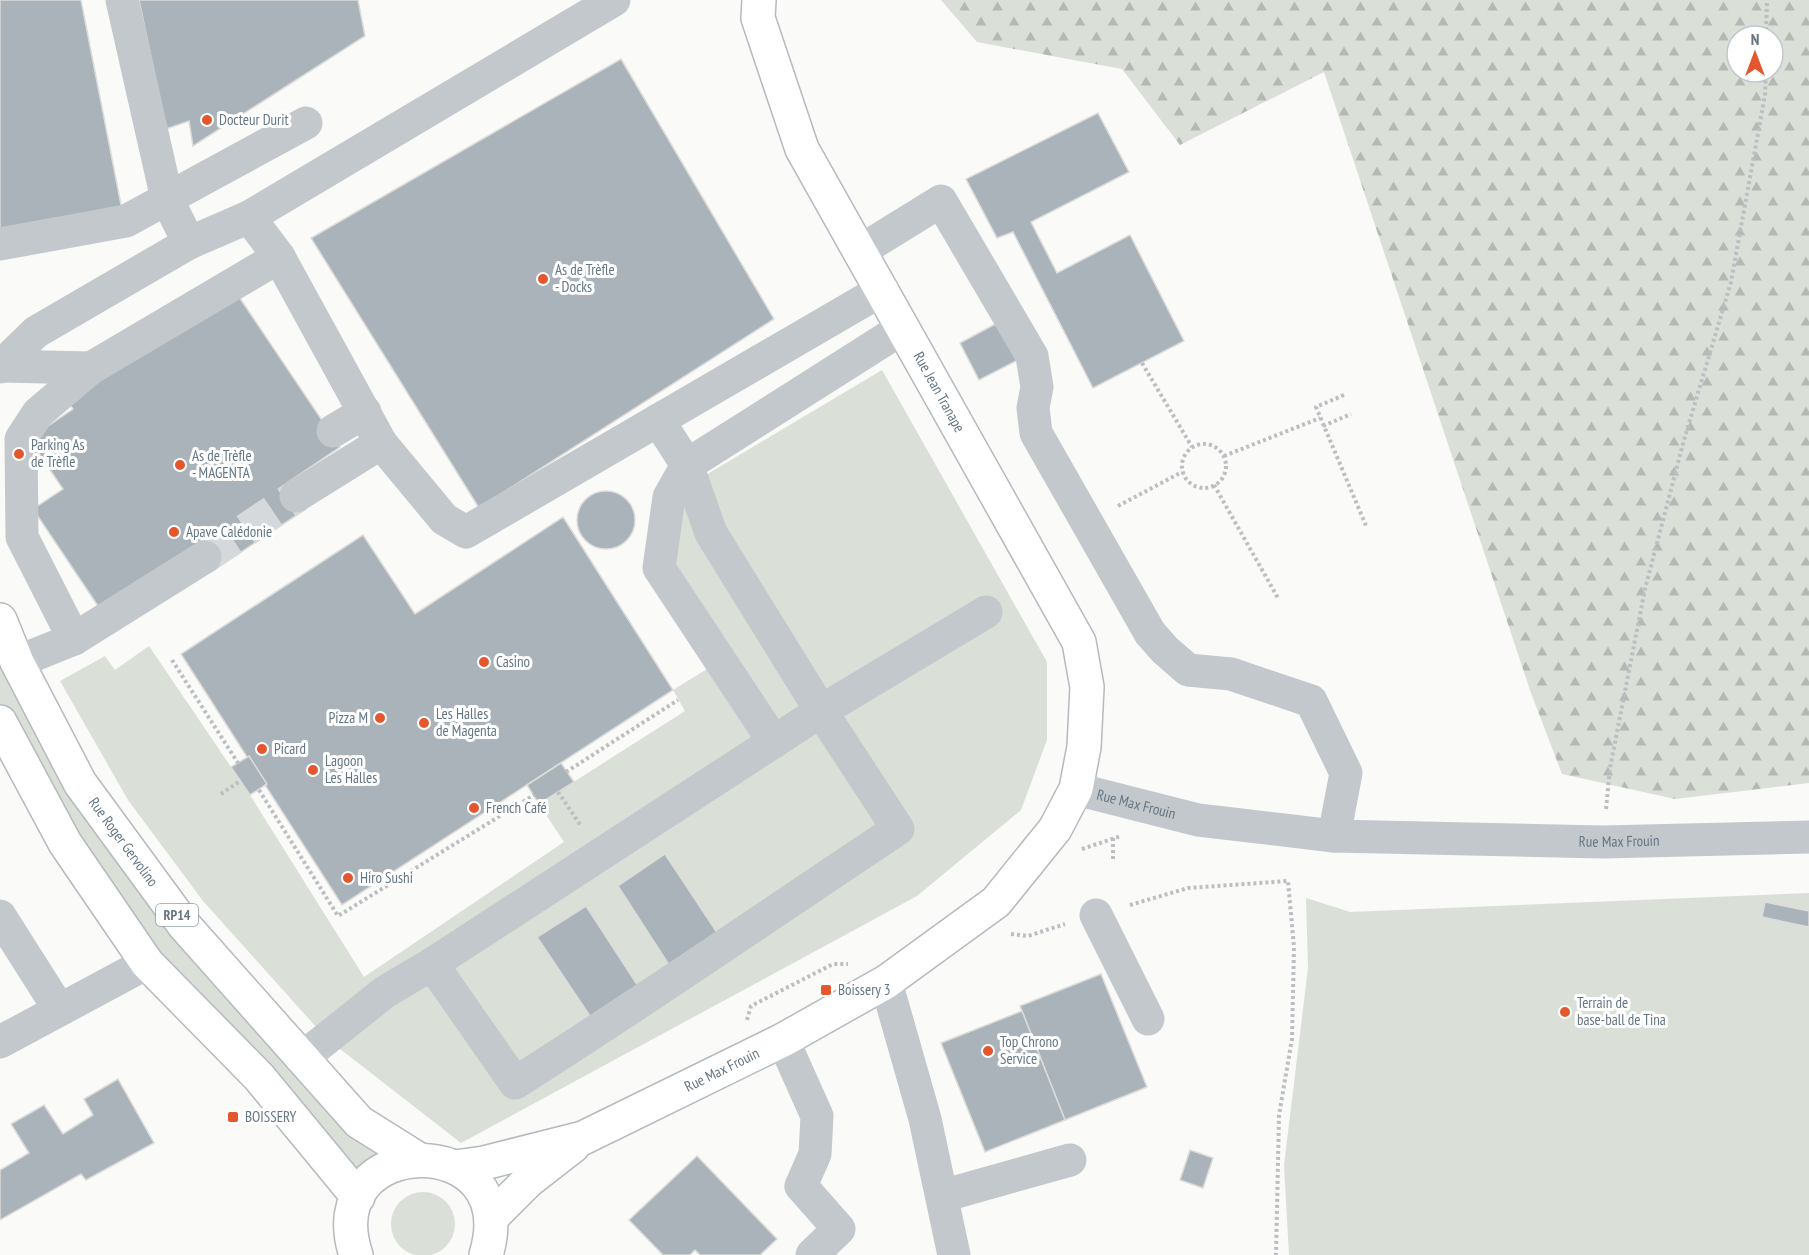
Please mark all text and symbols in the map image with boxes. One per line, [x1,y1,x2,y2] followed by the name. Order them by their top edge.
[1725,24,1785,84] north arrow
[1751,29,1759,49] text: N
[219,110,289,129] place label: Docteur Durit
[200,113,214,127] marker: Docteur Durit
[555,260,615,296] place label: As de Trèfle - Docks
[536,272,550,286] marker: As de Trèfle - Docks
[910,348,969,435] street label: Rue Jean Tranape
[31,435,85,471] place label: Parking As de Trèfle
[192,446,252,482] place label: As de Trèfle - MAGENTA
[12,447,26,461] marker: Parking As de Trèfle
[173,458,187,472] marker: As de Trèfle - MAGENTA
[186,522,272,541] place label: Apave Calédonie
[167,525,181,539] marker: Apave Calédonie
[496,652,530,671] place label: Casino
[477,655,491,669] marker: Casino
[436,704,497,740] place label: Les Halles de Magenta
[328,708,368,727] place label: Pizza M
[373,711,387,725] marker: Pizza M
[417,716,431,730] marker: Les Halles de Magenta
[274,739,306,758] place label: Picard
[255,742,269,756] marker: Picard
[325,751,377,787] place label: Lagoon Les Halles
[306,763,320,777] marker: Lagoon Les Halles
[1095,785,1178,823] street label: Rue Max Frouin
[85,793,163,890] street label: Rue Roger Gervolino
[486,798,547,817] place label: French Café
[467,801,481,815] marker: French Café
[1578,831,1660,851] street label: Rue Max Frouin
[360,868,413,887] place label: Hiro Sushi
[341,871,355,885] marker: Hiro Sushi
[156,904,198,926] road number: RP14
[838,980,890,999] place label: Boissery 3
[819,983,833,997] marker: Boissery 3
[1577,993,1666,1029] place label: Terrain de base-ball de Tina
[1558,1005,1572,1019] marker: Terrain de base-ball de Tina
[1000,1032,1058,1068] place label: Top Chrono Service
[681,1043,762,1096] street label: Rue Max Frouin
[981,1044,995,1058] marker: Top Chrono Service
[245,1107,297,1126] place label: BOISSERY
[226,1110,240,1124] marker: BOISSERY

